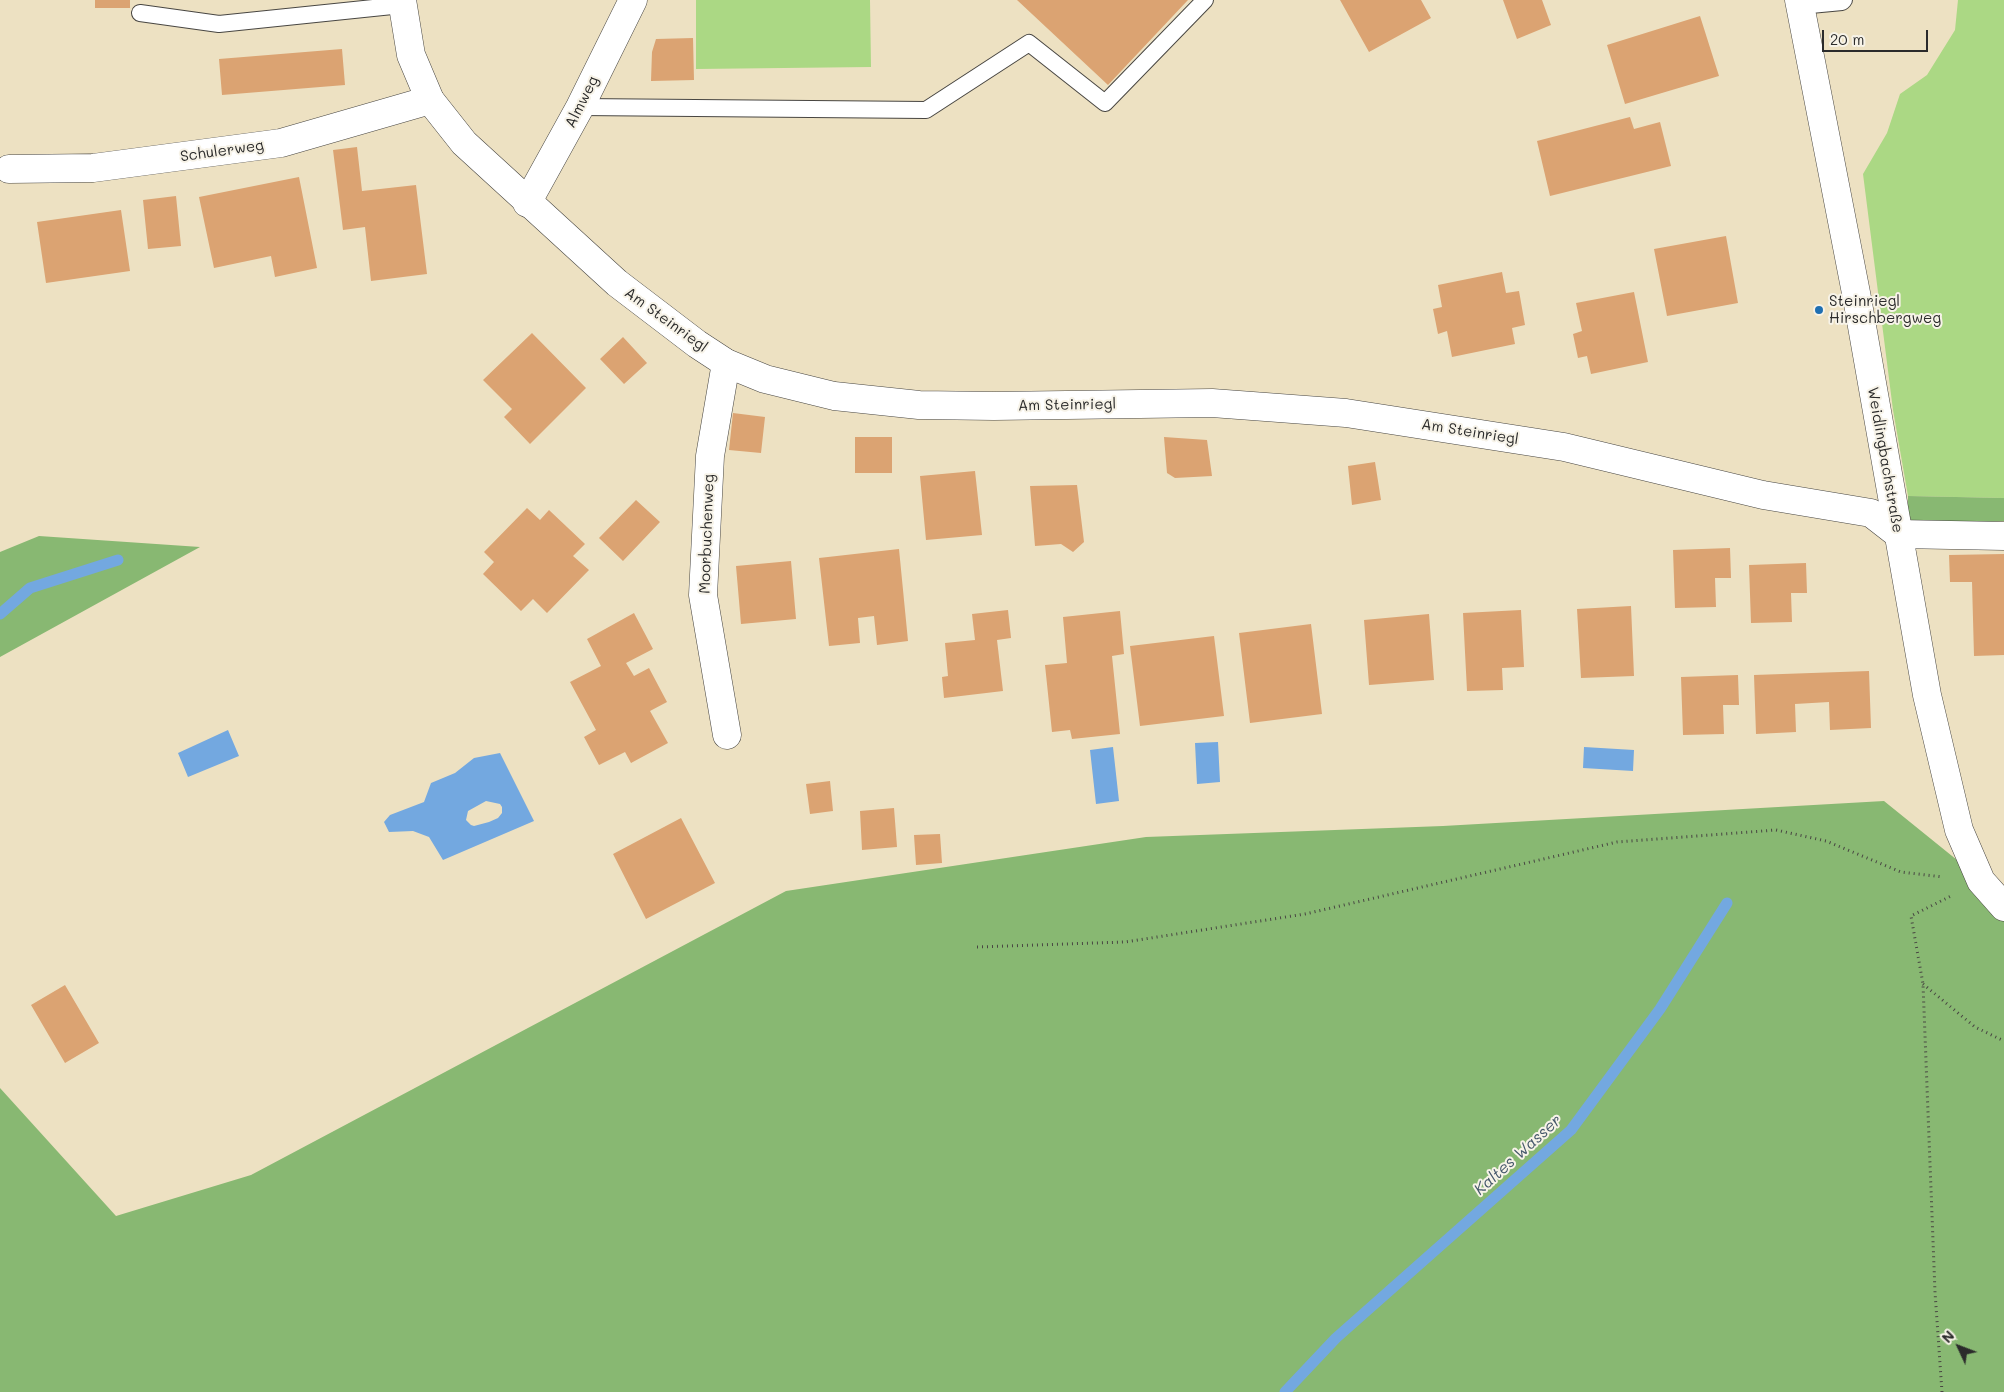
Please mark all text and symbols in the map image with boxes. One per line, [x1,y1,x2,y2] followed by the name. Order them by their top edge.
[1824,20,1930,52] scale bar
[1830,29,1864,49] text: 20 m
[561,73,603,131] street label: Almweg
[179,136,265,166] street label: Schulerweg
[621,284,711,356] street label: Am Steinriegl
[1829,292,1941,327] place label: Steinriegl Hirschbergweg
[1813,304,1825,316] marker: Steinriegl Hirschbergweg
[1863,386,1907,534] street label: Weidlingbachstraße
[1018,395,1116,415] street label: Am Steinriegl
[1420,415,1520,449] street label: Am Steinriegl
[696,474,718,594] street label: Moorbuchenweg
[1470,1111,1566,1199] water label: Kaltes Wasser
[1934,1322,1984,1372] north arrow
[1937,1326,1958,1347] text: N

